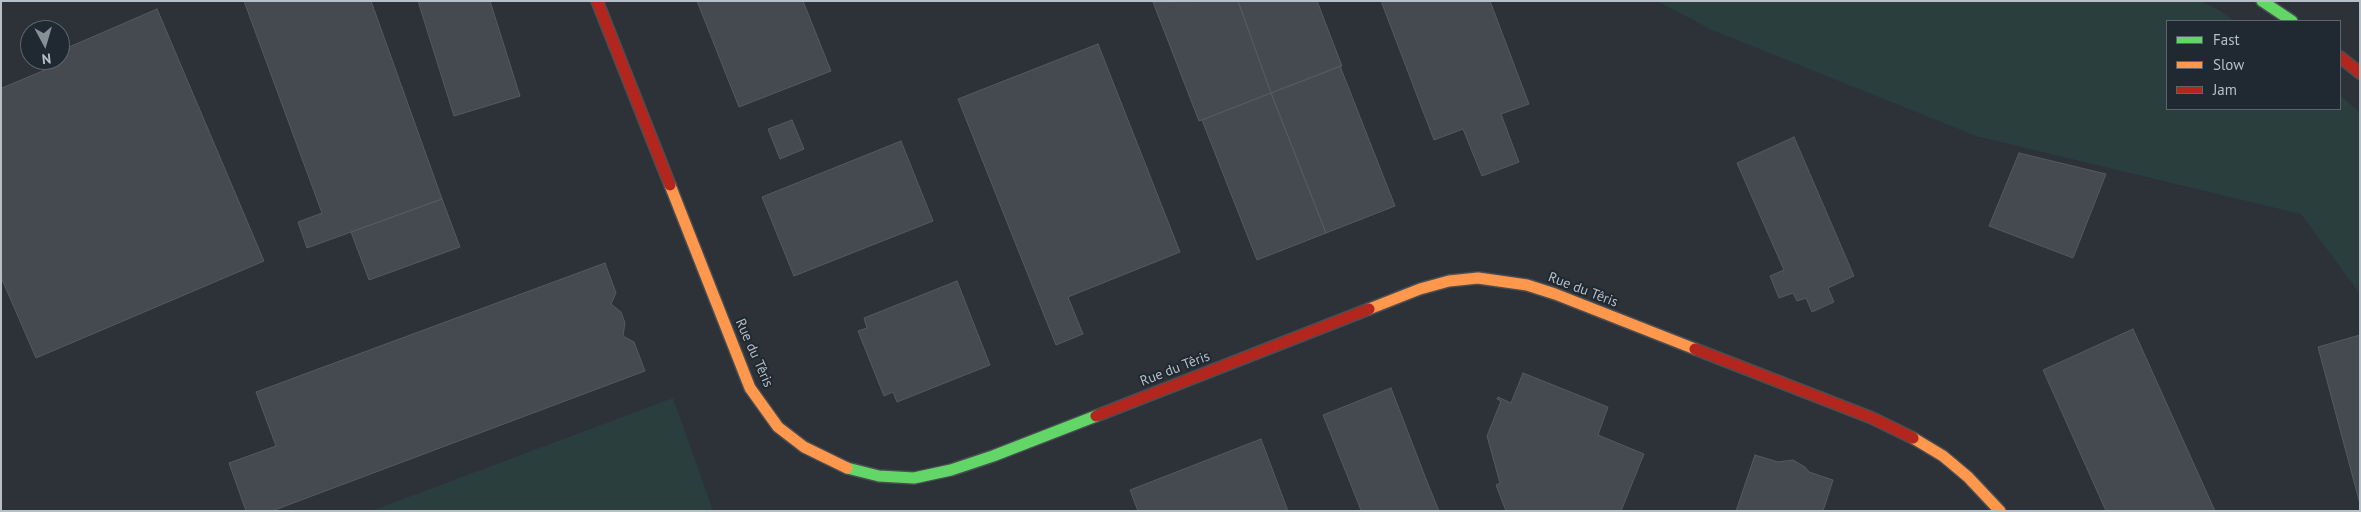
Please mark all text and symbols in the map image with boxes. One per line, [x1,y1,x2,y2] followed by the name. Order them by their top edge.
[20,20,70,70] north arrow
[2166,20,2341,110] legend
[2213,30,2240,49] text: Fast
[41,49,52,68] text: N
[2213,55,2244,74] text: Slow
[2213,80,2237,99] text: Jam
[1546,269,1620,311] street label: Rue du Têris
[731,316,777,390] street label: Rue du Têris
[1138,348,1212,390] street label: Rue du Têris

